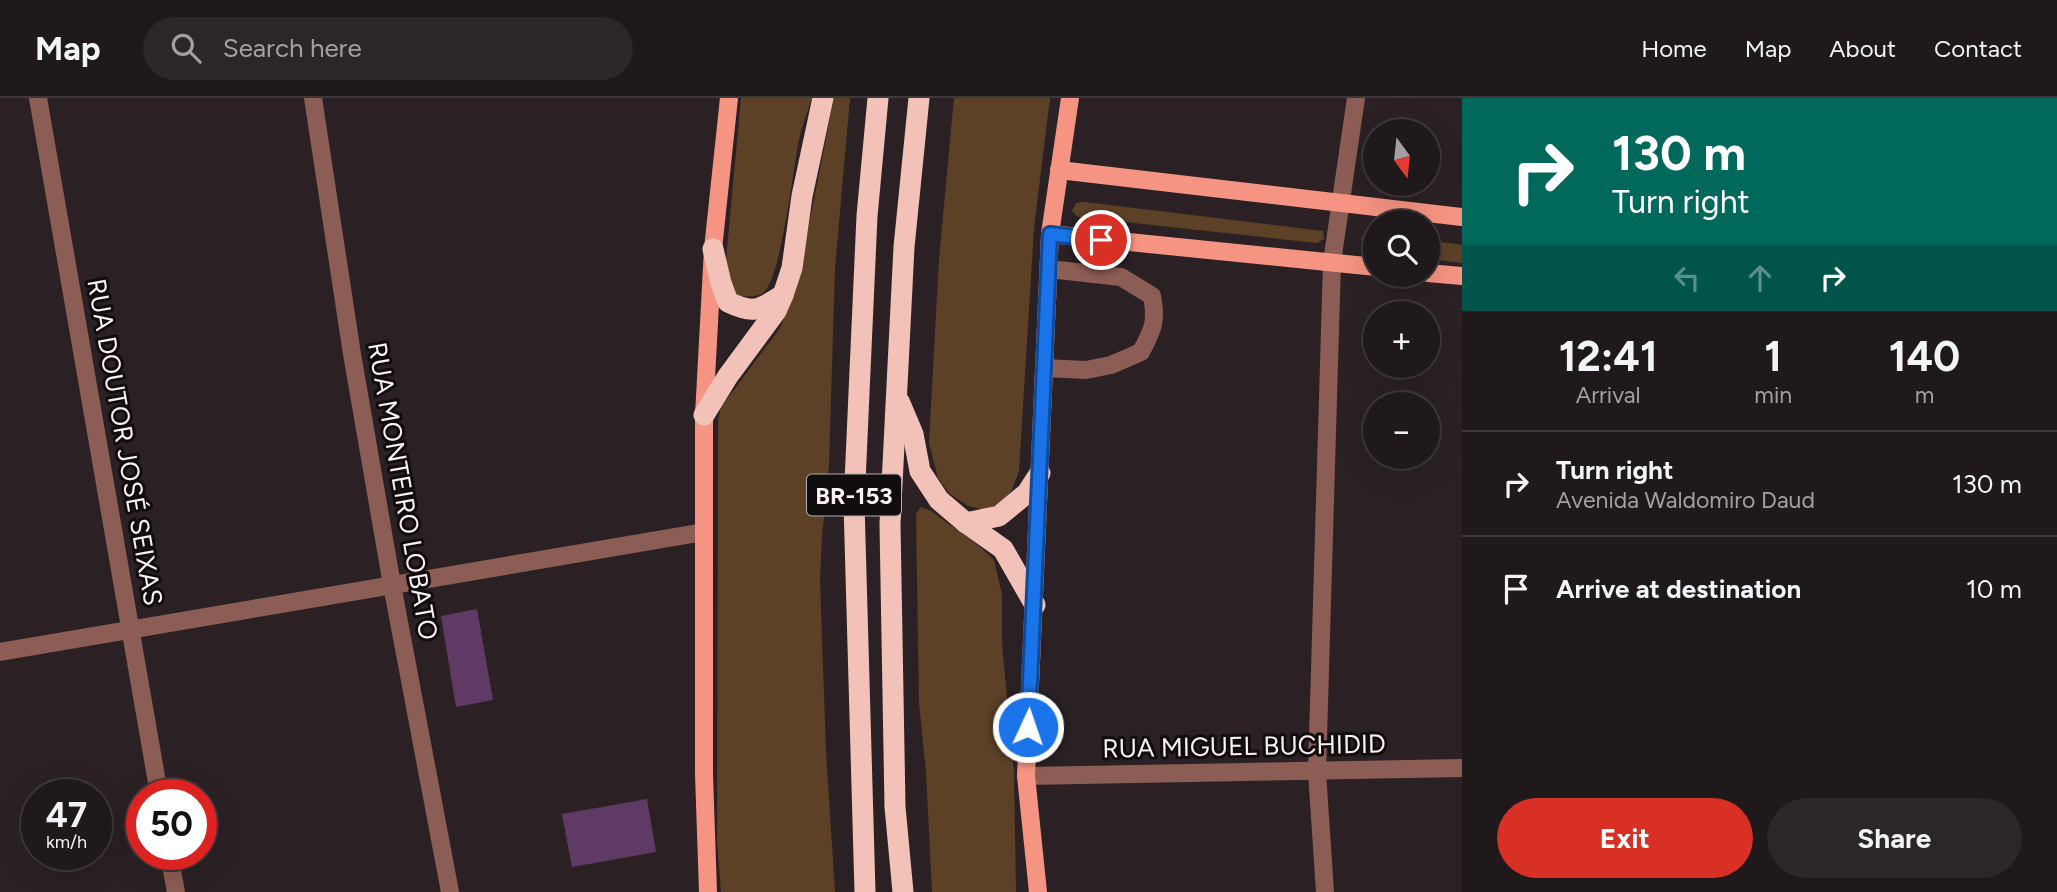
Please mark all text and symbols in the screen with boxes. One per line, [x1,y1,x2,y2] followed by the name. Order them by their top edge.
[143,17,633,80] search box
[35,29,101,68] text: Map
[167,29,205,67] icon: search
[223,32,362,64] text: Search here
[1641,34,1707,63] text: Home
[1745,34,1791,63] text: Map
[1829,34,1896,63] text: About
[1934,34,2022,63] text: Contact
[1363,119,1440,196] north arrow
[1363,119,1440,469] map controls
[1612,123,1746,182] text: 130 m
[1497,126,1588,217] icon: right
[1612,183,1750,221] text: Turn right
[1071,210,1131,270] pin
[1363,210,1440,287] button: search
[1082,221,1120,259] icon: arrive
[1668,259,1706,297] icon: left
[1741,259,1779,297] icon: ahead
[1814,259,1852,297] icon: right
[80,276,170,608] street label: RUA DOUTOR JOSÉ SEIXAS
[1363,301,1440,378] button: +
[1559,331,1658,382] text: 12:41
[1764,331,1782,382] text: 1
[1889,331,1960,382] text: 140
[361,340,445,642] street label: RUA MONTEIRO LOBATO
[1576,381,1641,409] text: Arrival
[1754,381,1792,409] text: min
[1915,381,1934,409] text: m
[1363,392,1440,469] button: −
[1556,454,1673,486] text: Turn right
[1497,465,1535,503] icon: right
[1952,468,2022,500] text: 130 m
[807,474,901,516] road number: BR-153
[1556,486,1815,514] text: Avenida Waldomiro Daud
[1497,570,1535,608] icon: arrive
[1556,573,1801,605] text: Arrive at destination
[1966,573,2022,605] text: 10 m
[991,690,1065,764] position arrow
[1102,728,1386,764] street label: RUA MIGUEL BUCHIDID
[126,779,217,870] speed limit sign: 50
[46,794,87,836] text: 47
[1497,798,1753,878] button: Exit
[1767,798,2022,878] button: Share
[46,831,87,853] text: km/h

